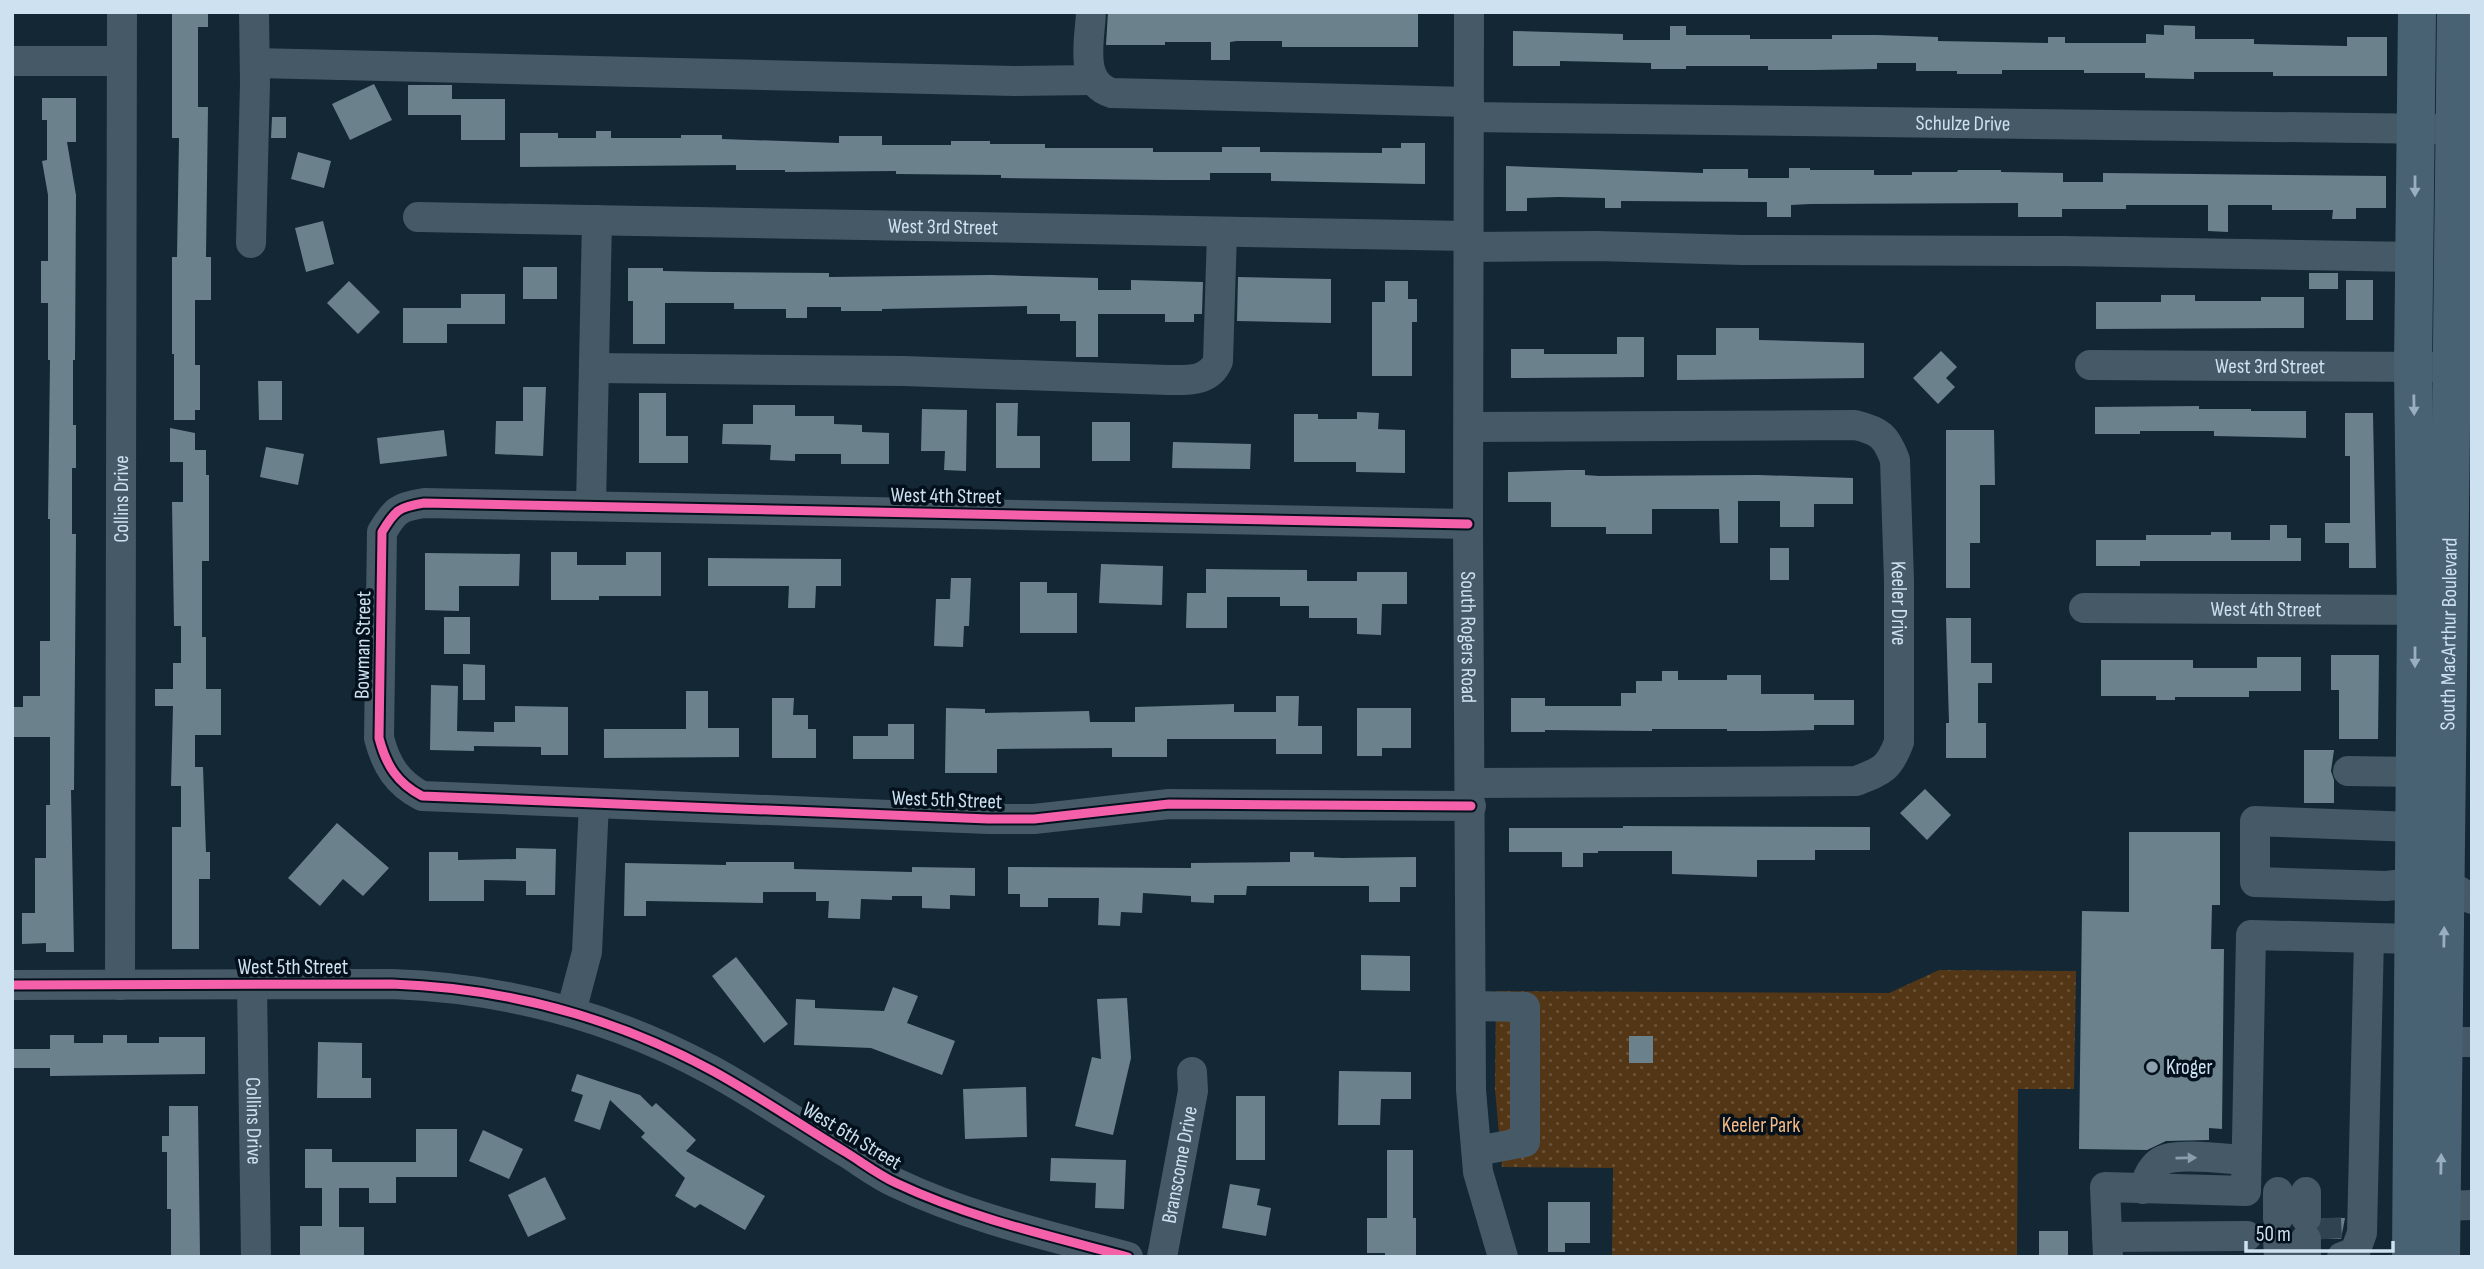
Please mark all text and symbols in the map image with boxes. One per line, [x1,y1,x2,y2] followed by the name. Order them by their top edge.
[1915,110,2011,136] street label: Schulze Drive
[2409,176,2421,198] one-way arrow
[888,213,998,240] street label: West 3rd Street
[2215,353,2325,379] street label: West 3rd Street
[2408,395,2420,417] one-way arrow
[108,455,134,543] street label: Collins Drive
[890,483,1002,509] street label: West 4th Street
[2435,537,2462,731] street label: South MacArthur Boulevard
[1886,561,1912,646] street label: Keeler Drive
[1456,571,1481,703] street label: South Rogers Road
[350,591,376,699] street label: Bowman Street
[2210,596,2322,622] street label: West 4th Street
[2410,647,2421,669] one-way arrow
[891,786,1003,814] street label: West 5th Street
[2438,925,2450,947] one-way arrow
[238,955,348,980] street label: West 5th Street
[2166,1055,2213,1080] place label: Kroger
[2144,1059,2160,1075] marker: Kroger
[241,1077,267,1165] street label: Collins Drive
[798,1097,906,1175] street label: West 6th Street
[1156,1104,1202,1225] street label: Branscome Drive
[1722,1113,1800,1138] park label: Keeler Park
[2175,1152,2197,1164] one-way arrow
[2435,1153,2447,1175] one-way arrow
[2246,1210,2393,1254] scale bar
[2256,1222,2291,1247] text: 50 m

